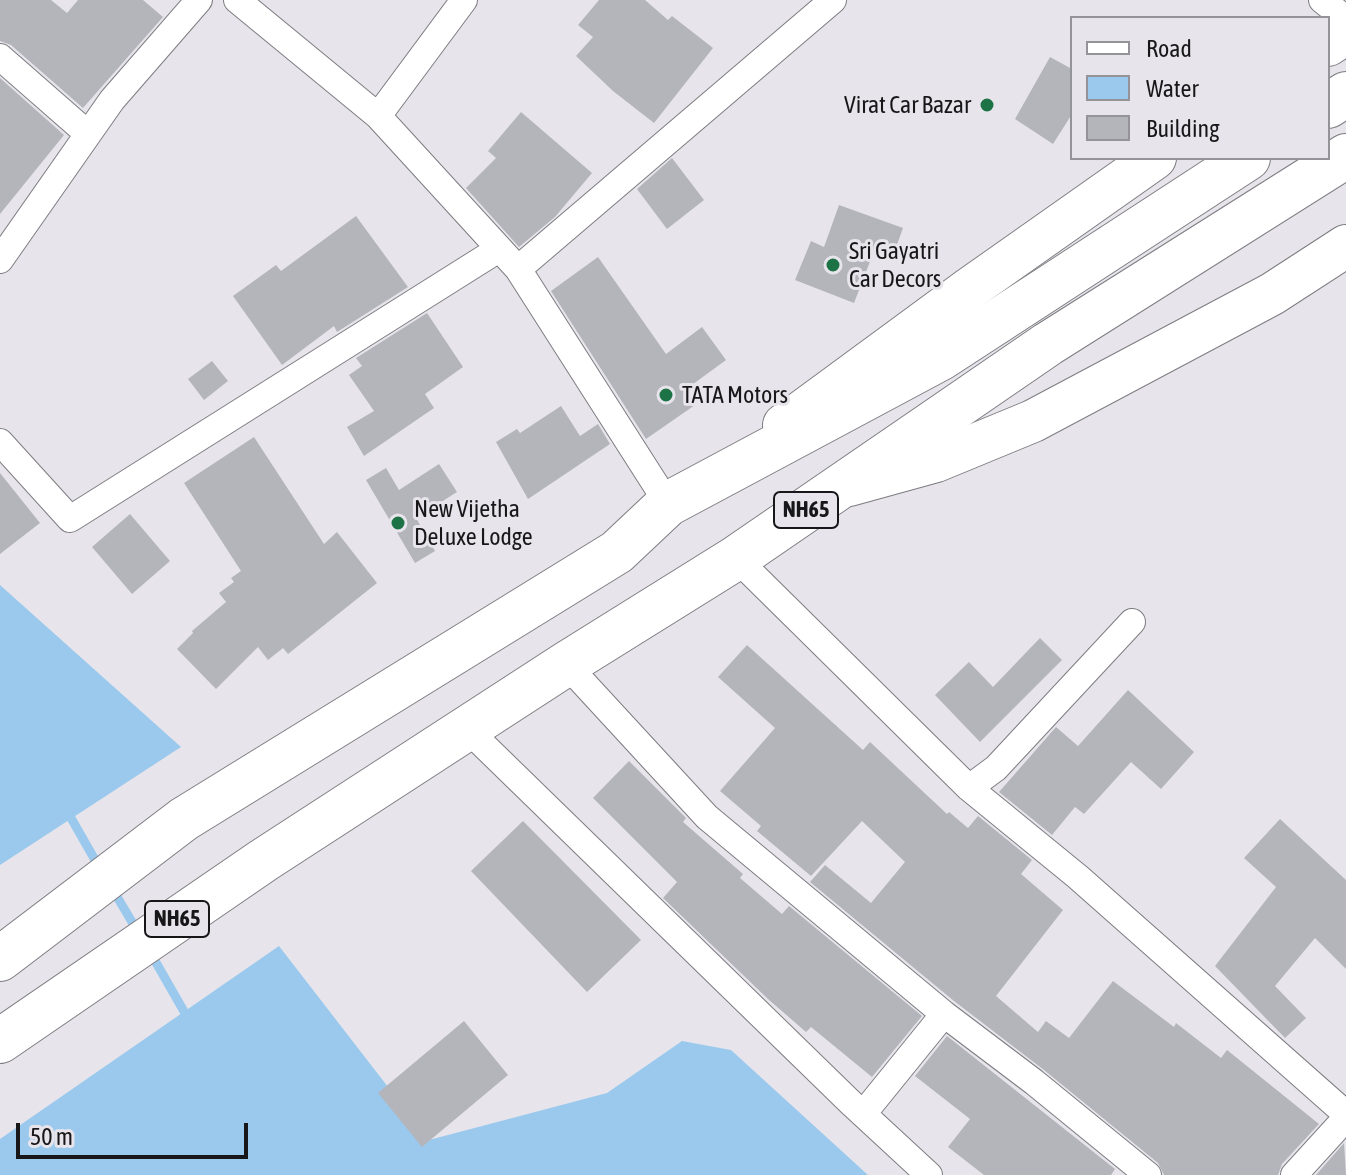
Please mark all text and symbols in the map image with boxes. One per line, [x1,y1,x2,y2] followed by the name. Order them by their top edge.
[1070,16,1330,160] legend
[1146,35,1192,62] text: Road
[1146,75,1199,102] text: Water
[844,91,971,119] place label: Virat Car Bazar
[978,96,996,114] marker: Virat Car Bazar
[1146,115,1219,142] text: Building
[849,237,941,293] place label: Sri Gayatri Car Decors
[824,256,842,274] marker: Sri Gayatri Car Decors
[682,381,788,409] place label: TATA Motors
[657,386,675,404] marker: TATA Motors
[774,492,838,528] road number: NH65
[414,495,533,551] place label: New Vijetha Deluxe Lodge
[389,514,407,532] marker: New Vijetha Deluxe Lodge
[145,901,209,937] road number: NH65
[20,1107,252,1157] scale bar
[30,1123,73,1150] text: 50 m

